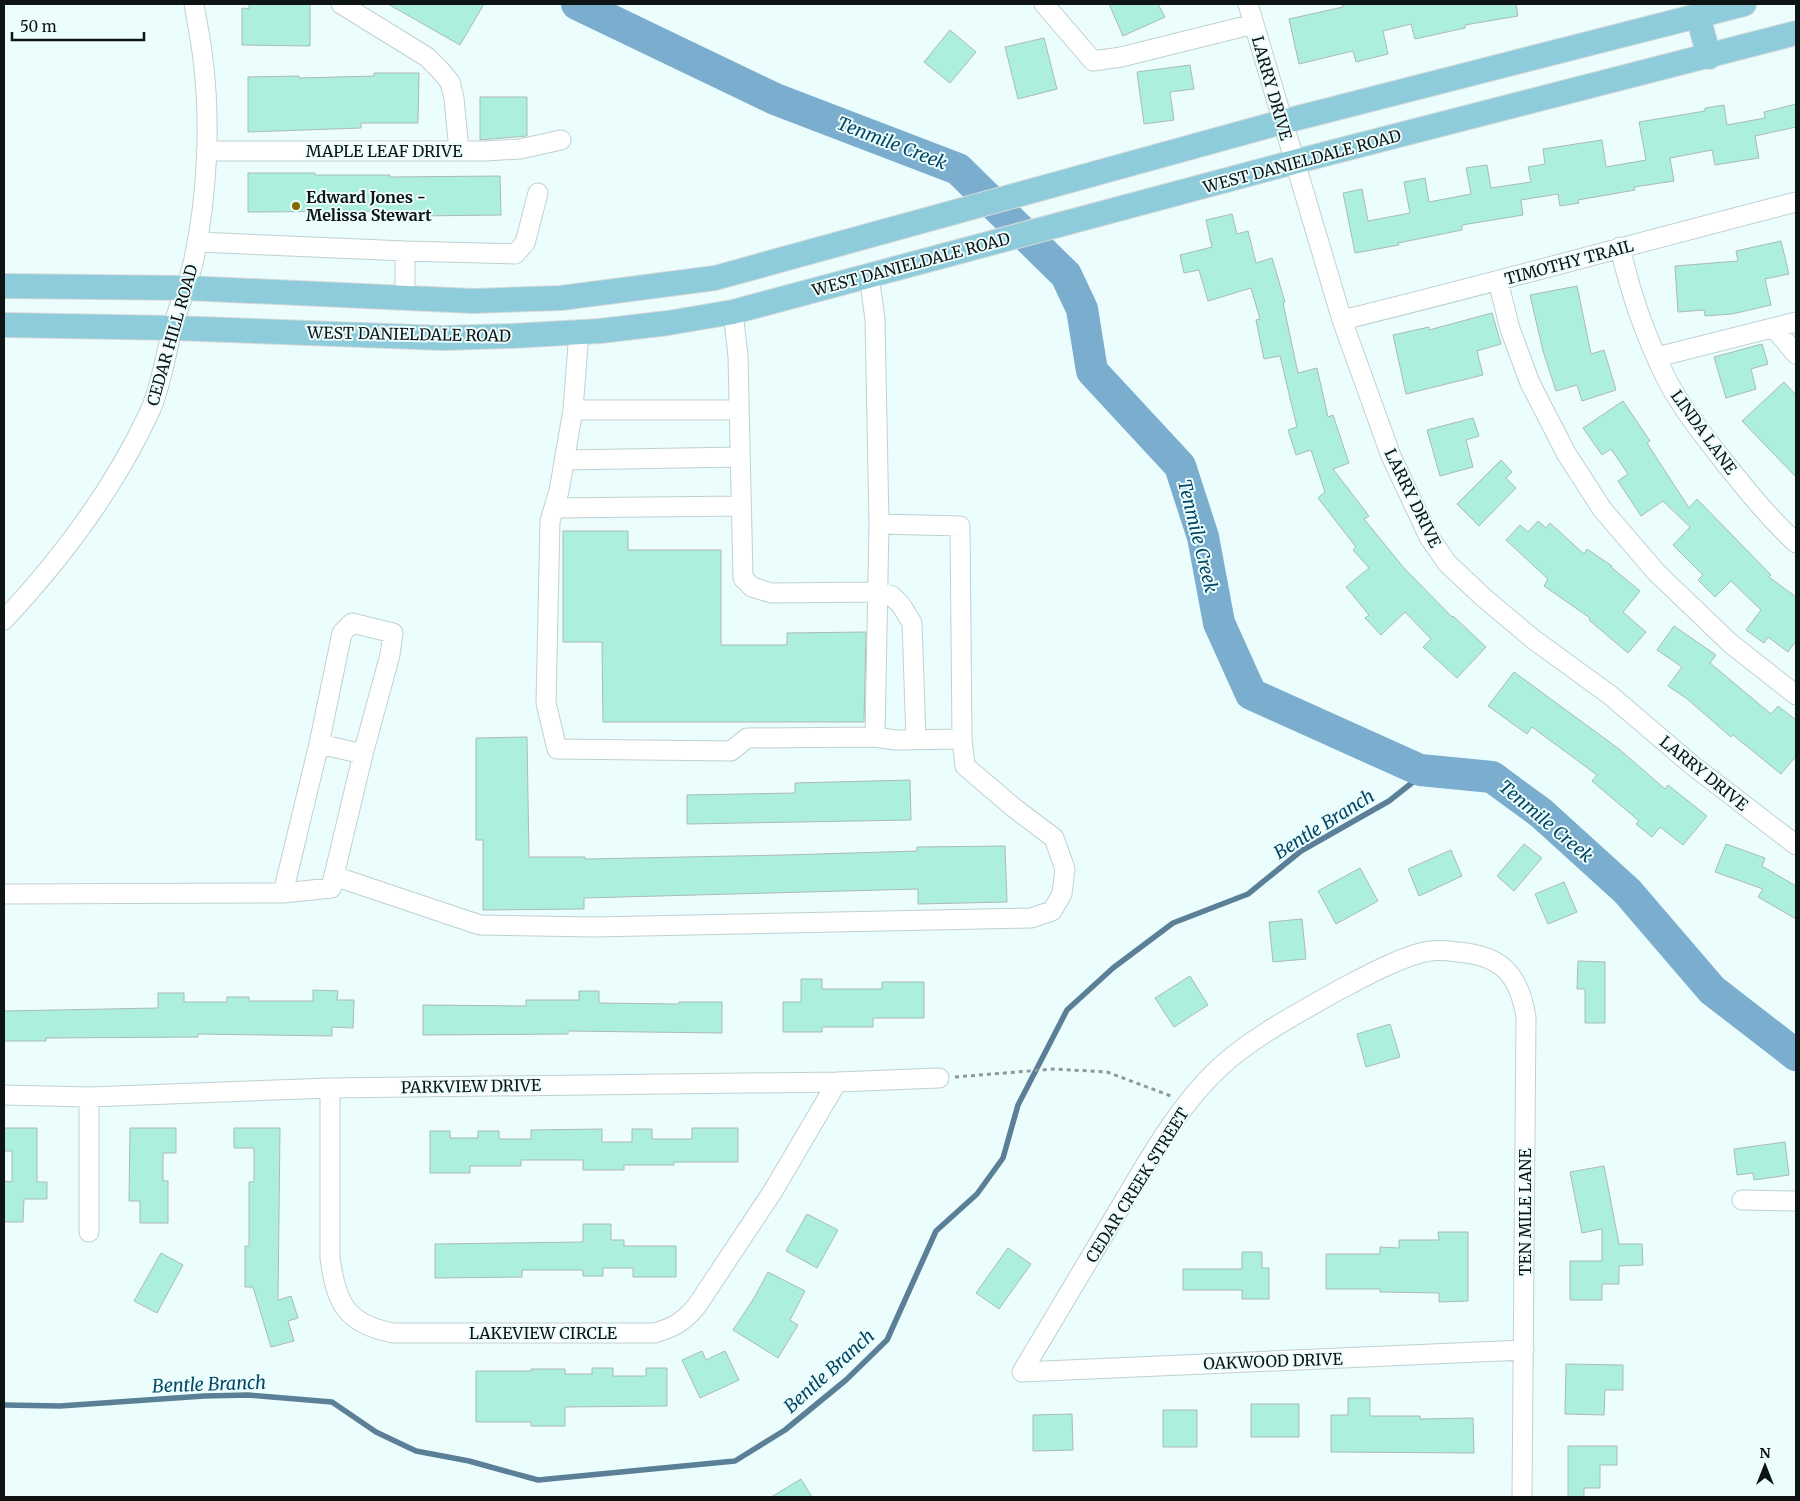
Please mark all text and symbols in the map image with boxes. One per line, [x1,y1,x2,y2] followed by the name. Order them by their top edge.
[12,10,145,42] scale bar
[20,17,57,36] text: 50 m
[1248,34,1297,143] street label: LARRY DRIVE
[834,111,950,175] water label: Tenmile Creek
[1200,125,1403,197] street label: WEST DANIELDALE ROAD
[306,141,463,161] street label: MAPLE LEAF DRIVE
[306,187,432,225] place label: Edward Jones - Melissa Stewart
[290,200,302,212] marker: Edward Jones - Melissa Stewart
[809,228,1012,300] street label: WEST DANIELDALE ROAD
[1502,235,1636,289] street label: TIMOTHY TRAIL
[142,262,202,408] street label: CEDAR HILL ROAD
[306,322,511,346] street label: WEST DANIELDALE ROAD
[1667,386,1742,479] street label: LINDA LANE
[1380,445,1446,551] street label: LARRY DRIVE
[1173,477,1223,595] water label: Tenmile Creek
[1656,731,1753,815] street label: LARRY DRIVE
[1494,775,1598,867] water label: Tenmile Creek
[1270,784,1378,864] water label: Bentle Branch
[401,1075,542,1097] street label: PARKVIEW DRIVE
[1081,1104,1193,1266] street label: CEDAR CREEK STREET
[1515,1147,1535,1276] street label: TEN MILE LANE
[469,1323,618,1343] street label: LAKEVIEW CIRCLE
[779,1324,879,1418] water label: Bentle Branch
[1203,1349,1344,1373] street label: OAKWOOD DRIVE
[152,1371,266,1397] water label: Bentle Branch
[1740,1441,1790,1491] north arrow
[1759,1444,1771,1462] text: N

